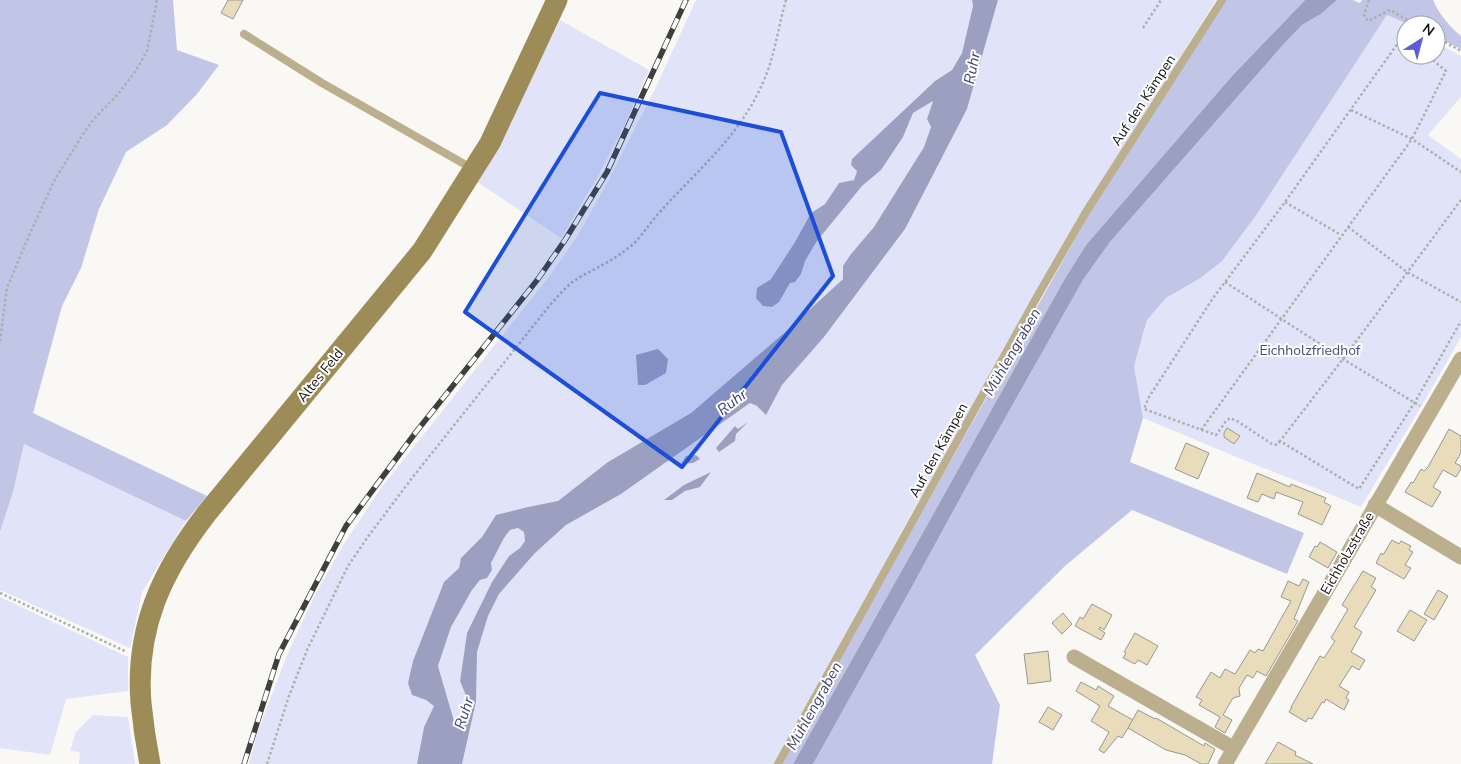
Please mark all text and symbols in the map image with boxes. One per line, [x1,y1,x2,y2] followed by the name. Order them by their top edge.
[1396,15,1446,65] north arrow
[1419,19,1438,41] text: N
[959,50,985,86] water label: Ruhr
[1107,51,1180,150] street label: Auf den Kämpen
[979,305,1045,399] water label: Mühlengraben
[1259,341,1361,360] park label: Eichholzfriedhof
[293,344,348,406] street label: Altes Feld
[713,384,751,420] water label: Ruhr
[905,400,972,501] street label: Auf den Kämpen
[1316,509,1379,598] street label: Eichholzstraße
[782,658,846,754] water label: Mühlengraben
[449,694,479,731] water label: Ruhr

